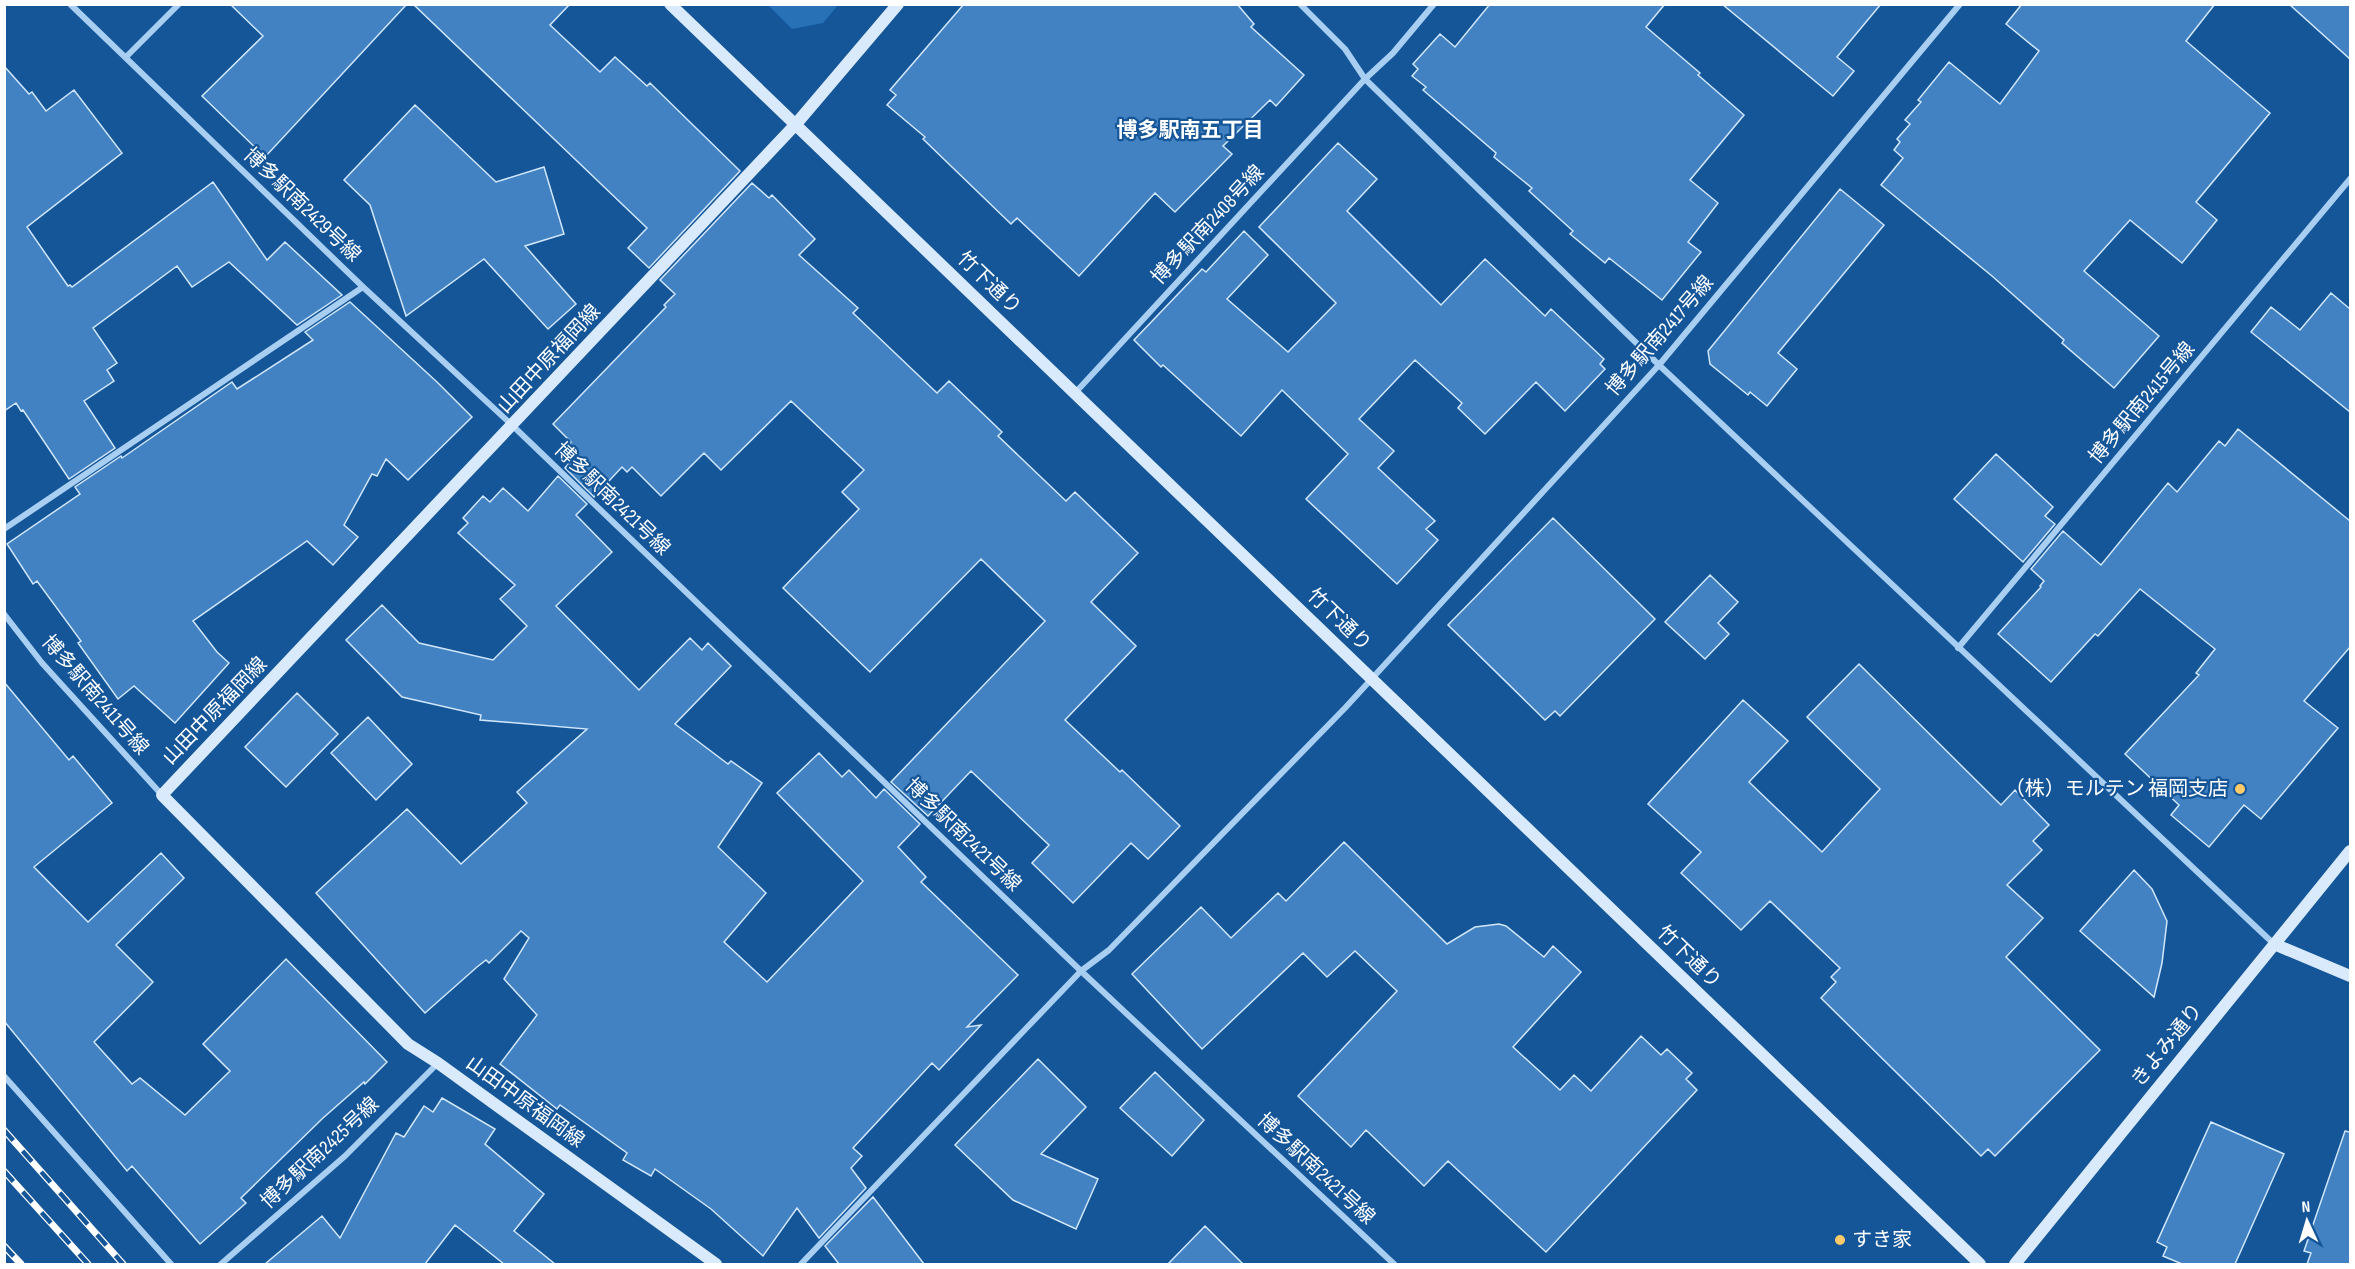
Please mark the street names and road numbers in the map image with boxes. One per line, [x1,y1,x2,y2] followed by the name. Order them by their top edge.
[238,143,366,267] street label: 博多駅南2429号線
[1147,160,1269,290] street label: 博多駅南2408号線
[952,247,1026,319] street label: 竹下通り
[1601,271,1719,401] street label: 博多駅南2417号線
[492,300,606,418] street label: 山田中原福岡線
[2084,337,2200,469] street label: 博多駅南2415号線
[549,438,675,560] street label: 博多駅南2421号線
[1302,584,1376,656] street label: 竹下通り
[37,630,153,760] street label: 博多駅南2411号線
[158,652,272,770] street label: 山田中原福岡線
[900,774,1026,896] street label: 博多駅南2421号線
[1652,921,1726,993] street label: 竹下通り
[2126,999,2208,1091] street label: きよみ通り
[461,1051,589,1153] street label: 山田中原福岡線
[256,1092,384,1214] street label: 博多駅南2425号線
[1252,1108,1380,1230] street label: 博多駅南2421号線

